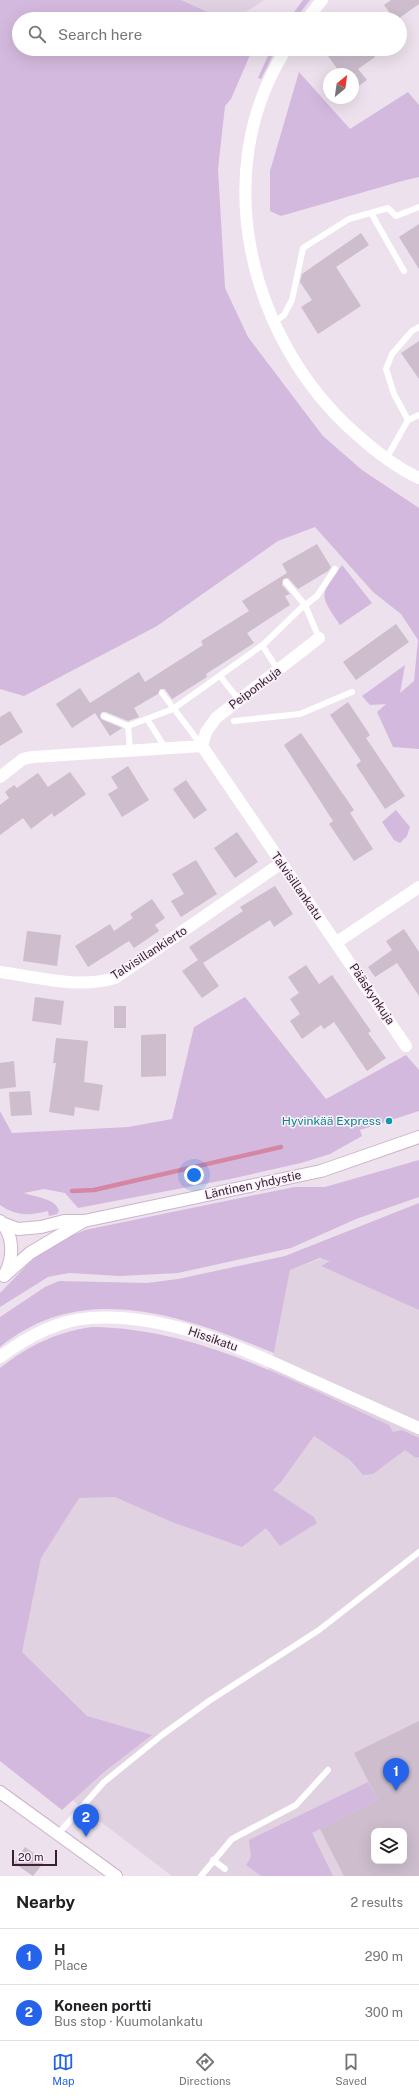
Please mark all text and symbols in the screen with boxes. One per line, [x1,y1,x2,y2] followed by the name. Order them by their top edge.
[12,12,407,56] search box
[26,23,48,45] icon: search
[58,26,142,43] text: Search here
[323,68,359,104] north arrow
[226,664,284,712] street label: Peiponkuja
[268,849,326,923] street label: Talvisillankatu
[108,923,190,983] street label: Talvisillankierto
[347,961,397,1027] street label: Pääskynkuja
[282,1114,381,1128] place label: Hyvinkää Express
[384,1116,394,1126] marker: Hyvinkää Express
[184,1165,204,1185] your location
[203,1168,303,1202] street label: Läntinen yhdystie
[186,1324,240,1354] street label: Hissikatu
[383,1758,409,1791] pin: 1
[73,1804,99,1837] pin: 2
[371,1828,407,1864] map controls
[371,1828,407,1864] button: layers
[12,1848,57,1867] scale bar
[18,1851,43,1863] text: 20 m
[16,1892,75,1912] text: Nearby
[351,1895,403,1910] text: 2 results
[54,1941,66,1958] text: H
[26,1949,32,1964] text: 1
[365,1949,403,1964] text: 290 m
[54,1958,88,1973] text: Place
[54,1997,151,2014] text: Koneen portti
[25,2005,33,2020] text: 2
[365,2005,403,2020] text: 300 m
[54,2014,203,2029] text: Bus stop · Kuumolankatu
[52,2051,75,2087] tab: Map
[179,2051,231,2087] tab: Directions
[335,2051,367,2087] tab: Saved

